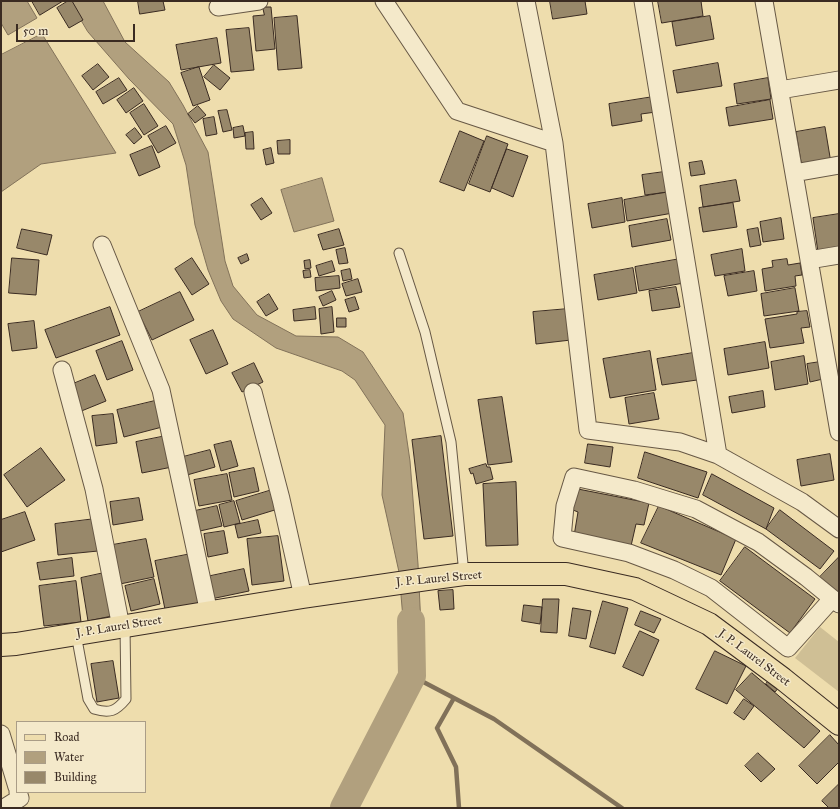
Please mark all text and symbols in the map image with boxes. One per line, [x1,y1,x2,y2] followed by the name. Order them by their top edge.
[18,16,137,42] scale bar
[23,24,48,38] text: 50 m
[395,568,483,590] street label: J. P. Laurel Street
[75,613,163,641] street label: J. P. Laurel Street
[715,626,793,690] street label: J. P. Laurel Street
[16,721,146,793] legend
[54,730,80,744] text: Road
[54,750,84,764] text: Water
[54,770,96,784] text: Building

